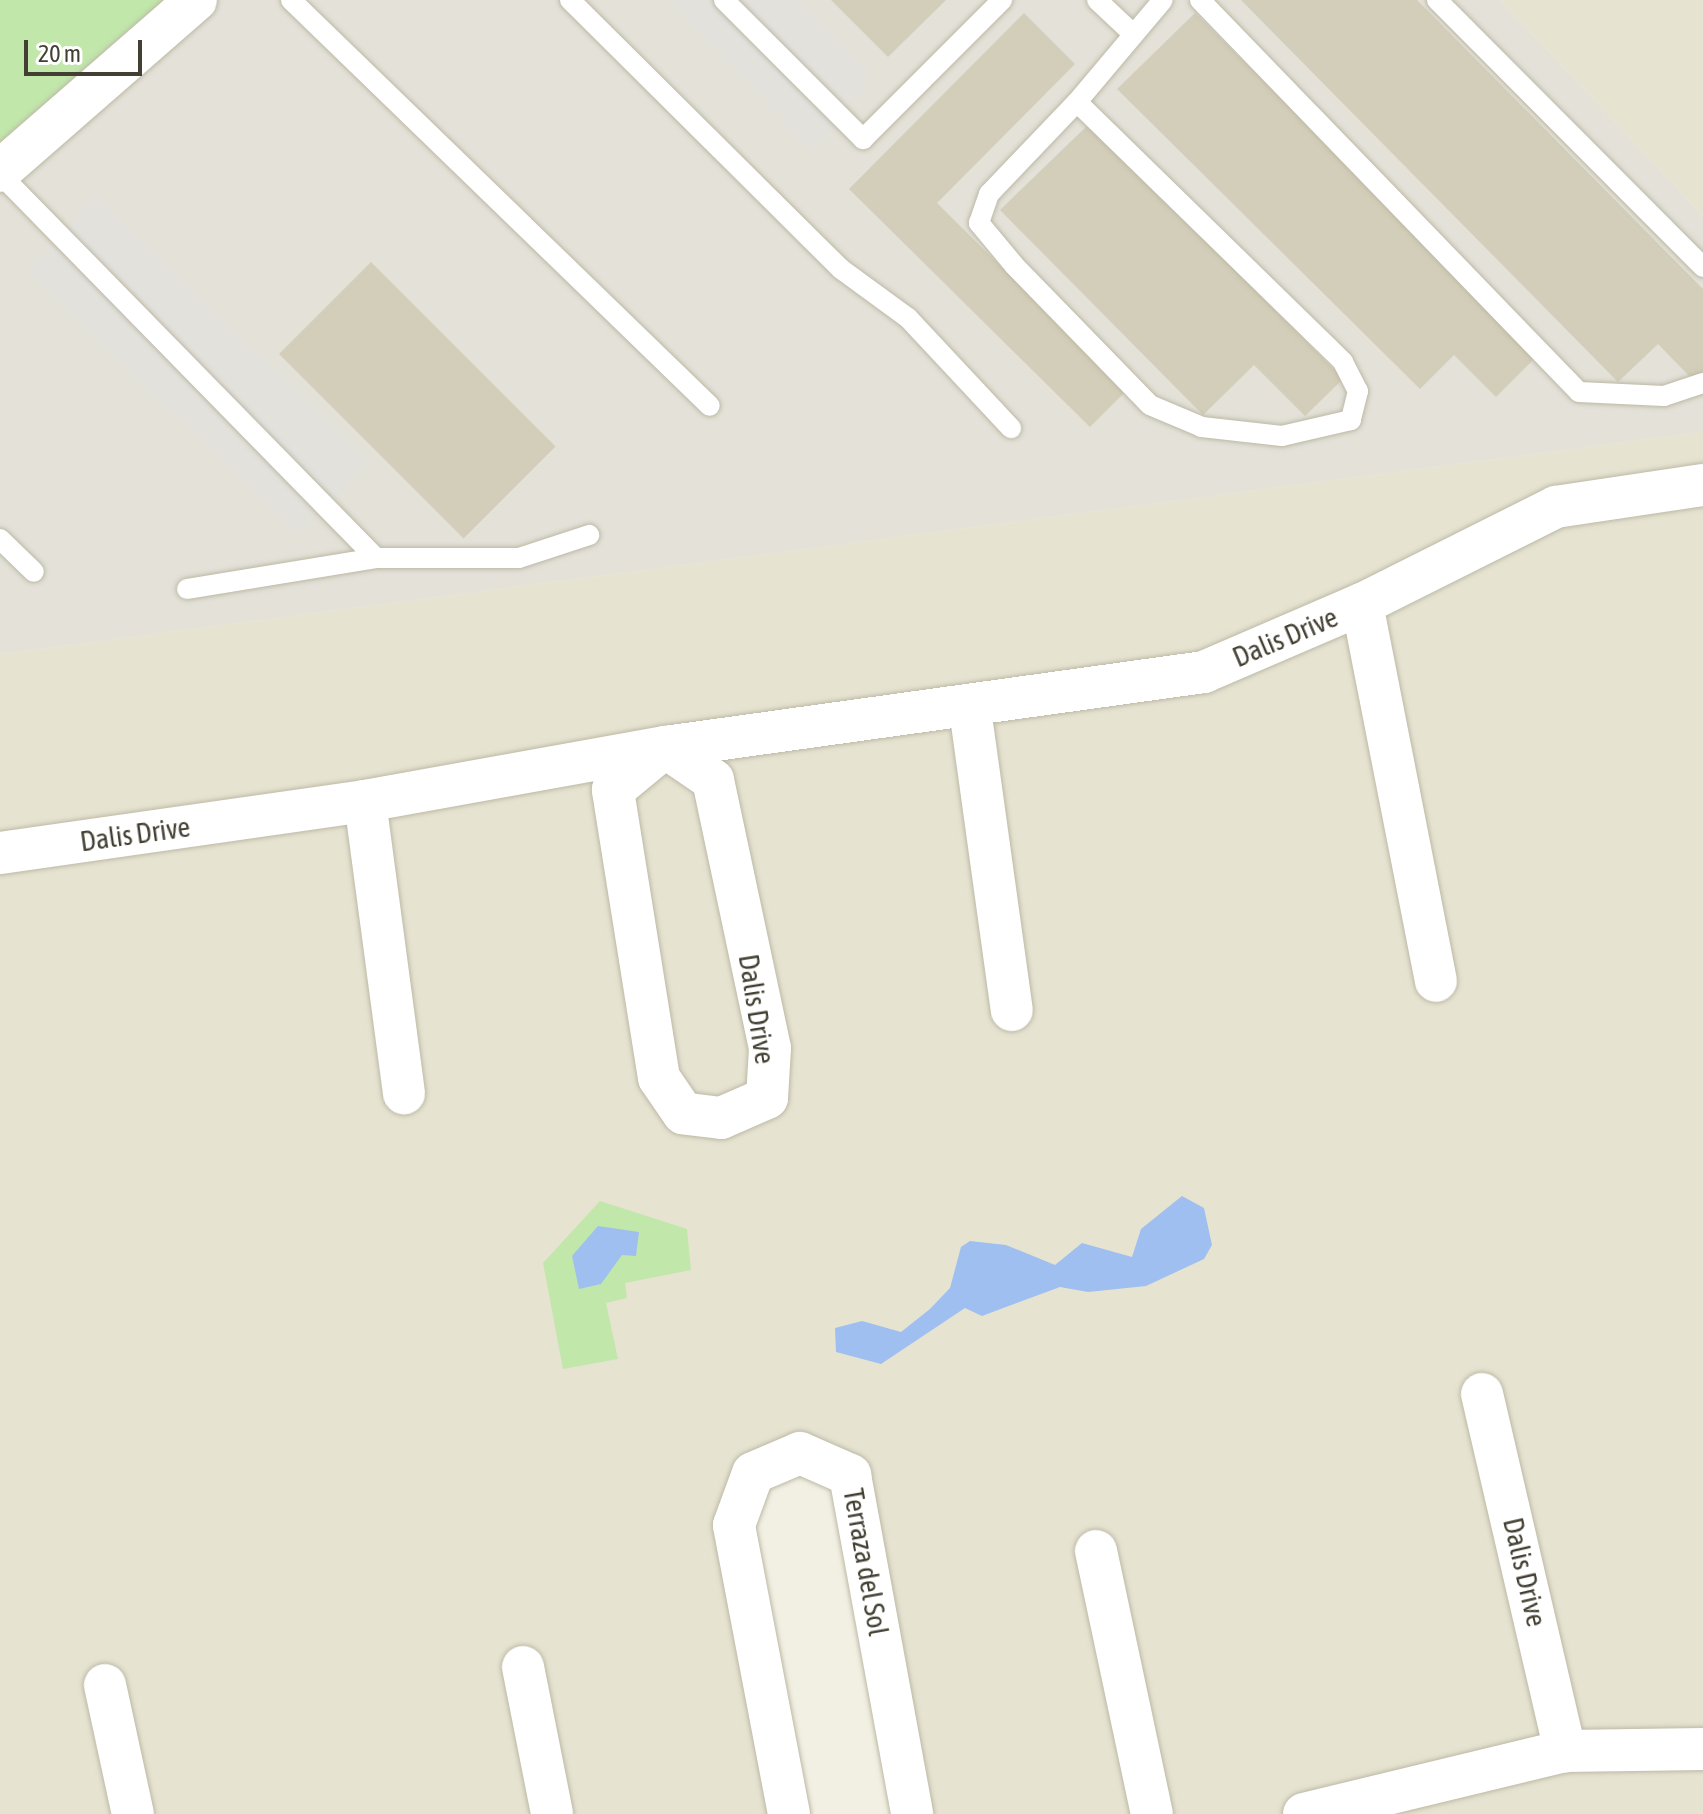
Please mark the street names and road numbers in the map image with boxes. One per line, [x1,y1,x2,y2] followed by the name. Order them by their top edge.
[1228,600,1342,674] street label: Dalis Drive
[78,810,192,858] street label: Dalis Drive
[732,952,782,1066] street label: Dalis Drive
[837,1486,895,1638] street label: Terraza del Sol
[1496,1514,1554,1630] street label: Dalis Drive

